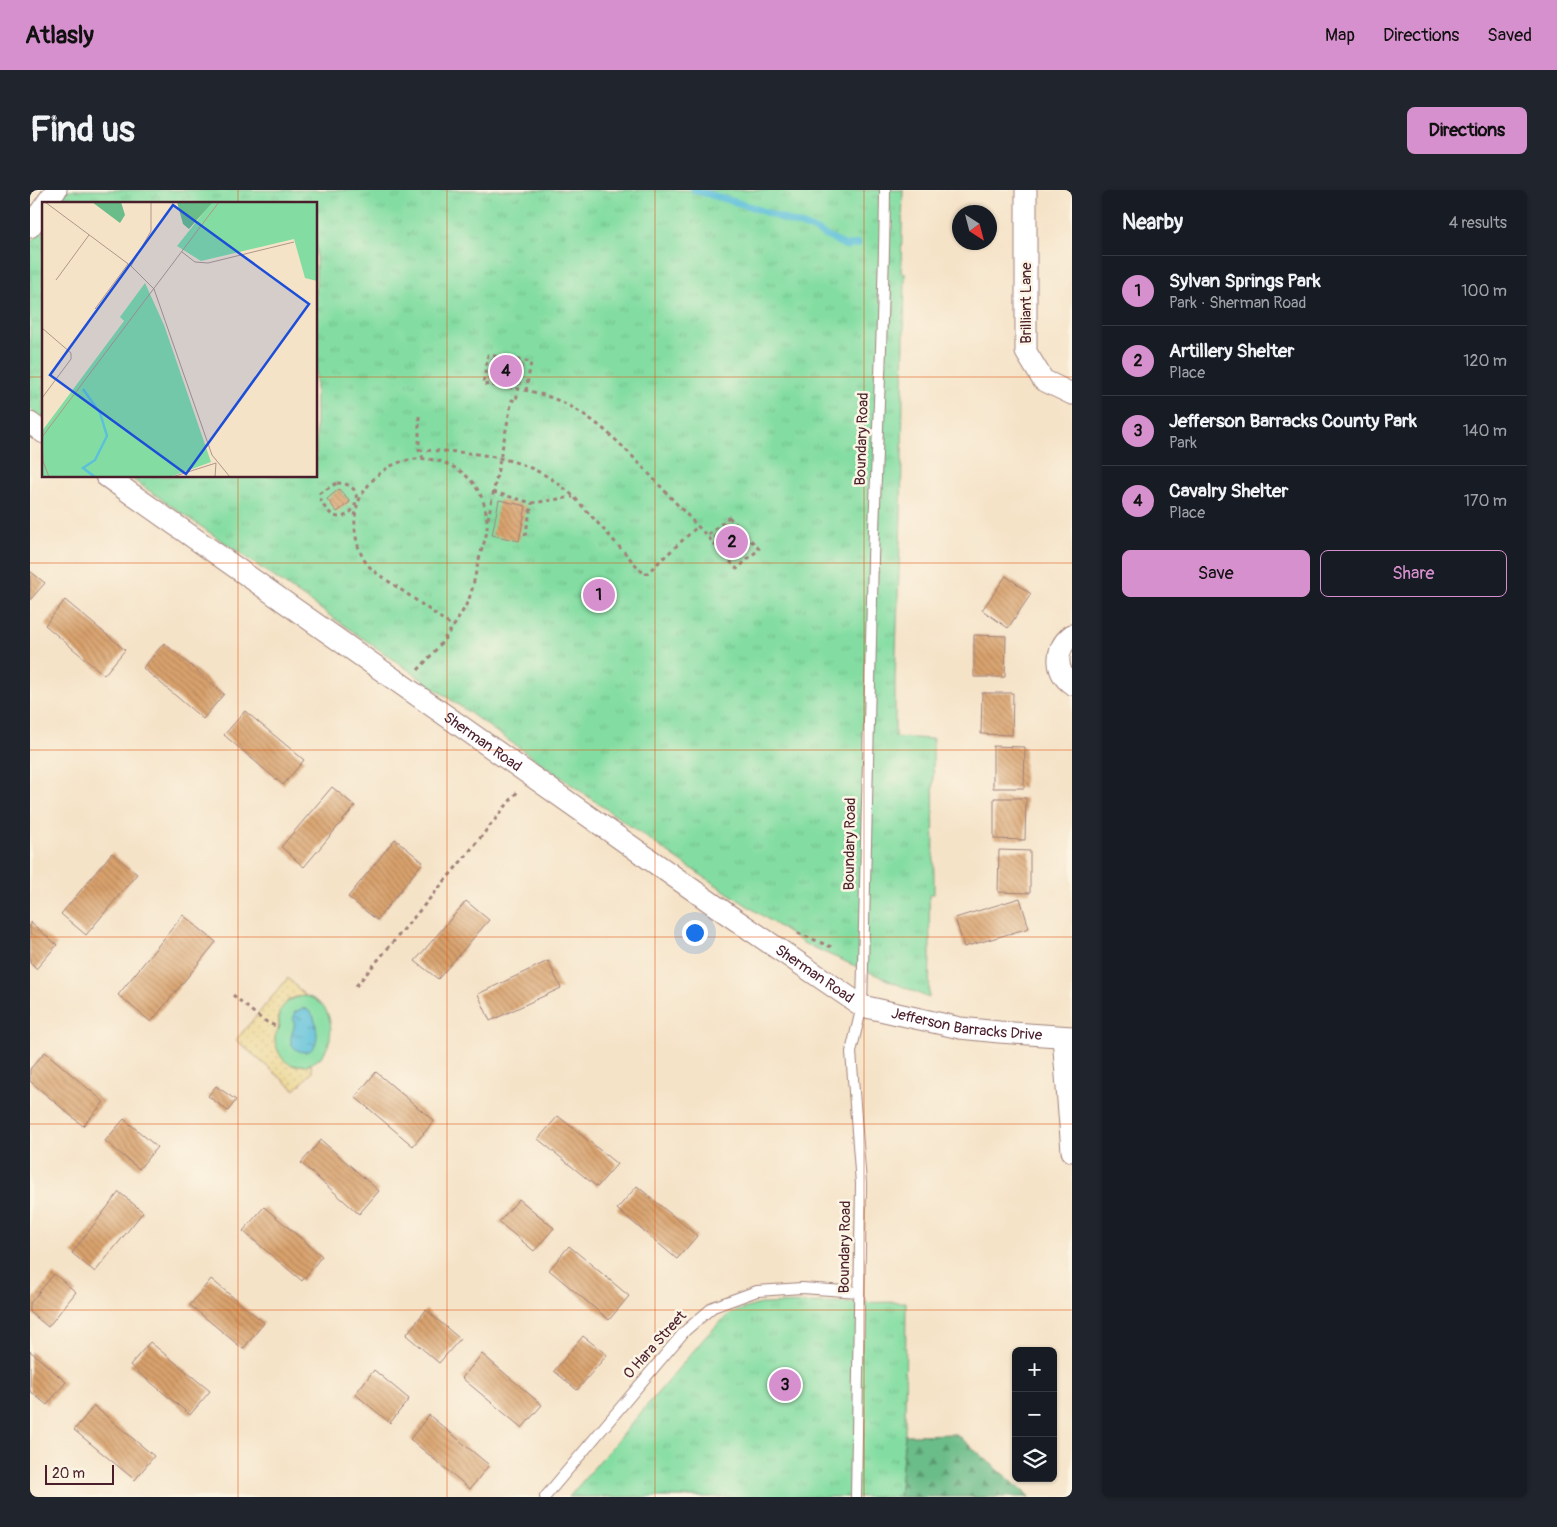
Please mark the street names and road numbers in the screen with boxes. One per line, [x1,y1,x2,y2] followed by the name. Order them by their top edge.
[1017,262,1036,344] street label: Brilliant Lane
[851,392,873,486] street label: Boundary Road
[440,708,526,776] street label: Sherman Road
[840,797,860,891] street label: Boundary Road
[772,940,858,1007] street label: Sherman Road
[890,1003,1044,1044] street label: Jefferson Barracks Drive
[835,1200,855,1294] street label: Boundary Road
[619,1306,691,1383] street label: O Hara Street

